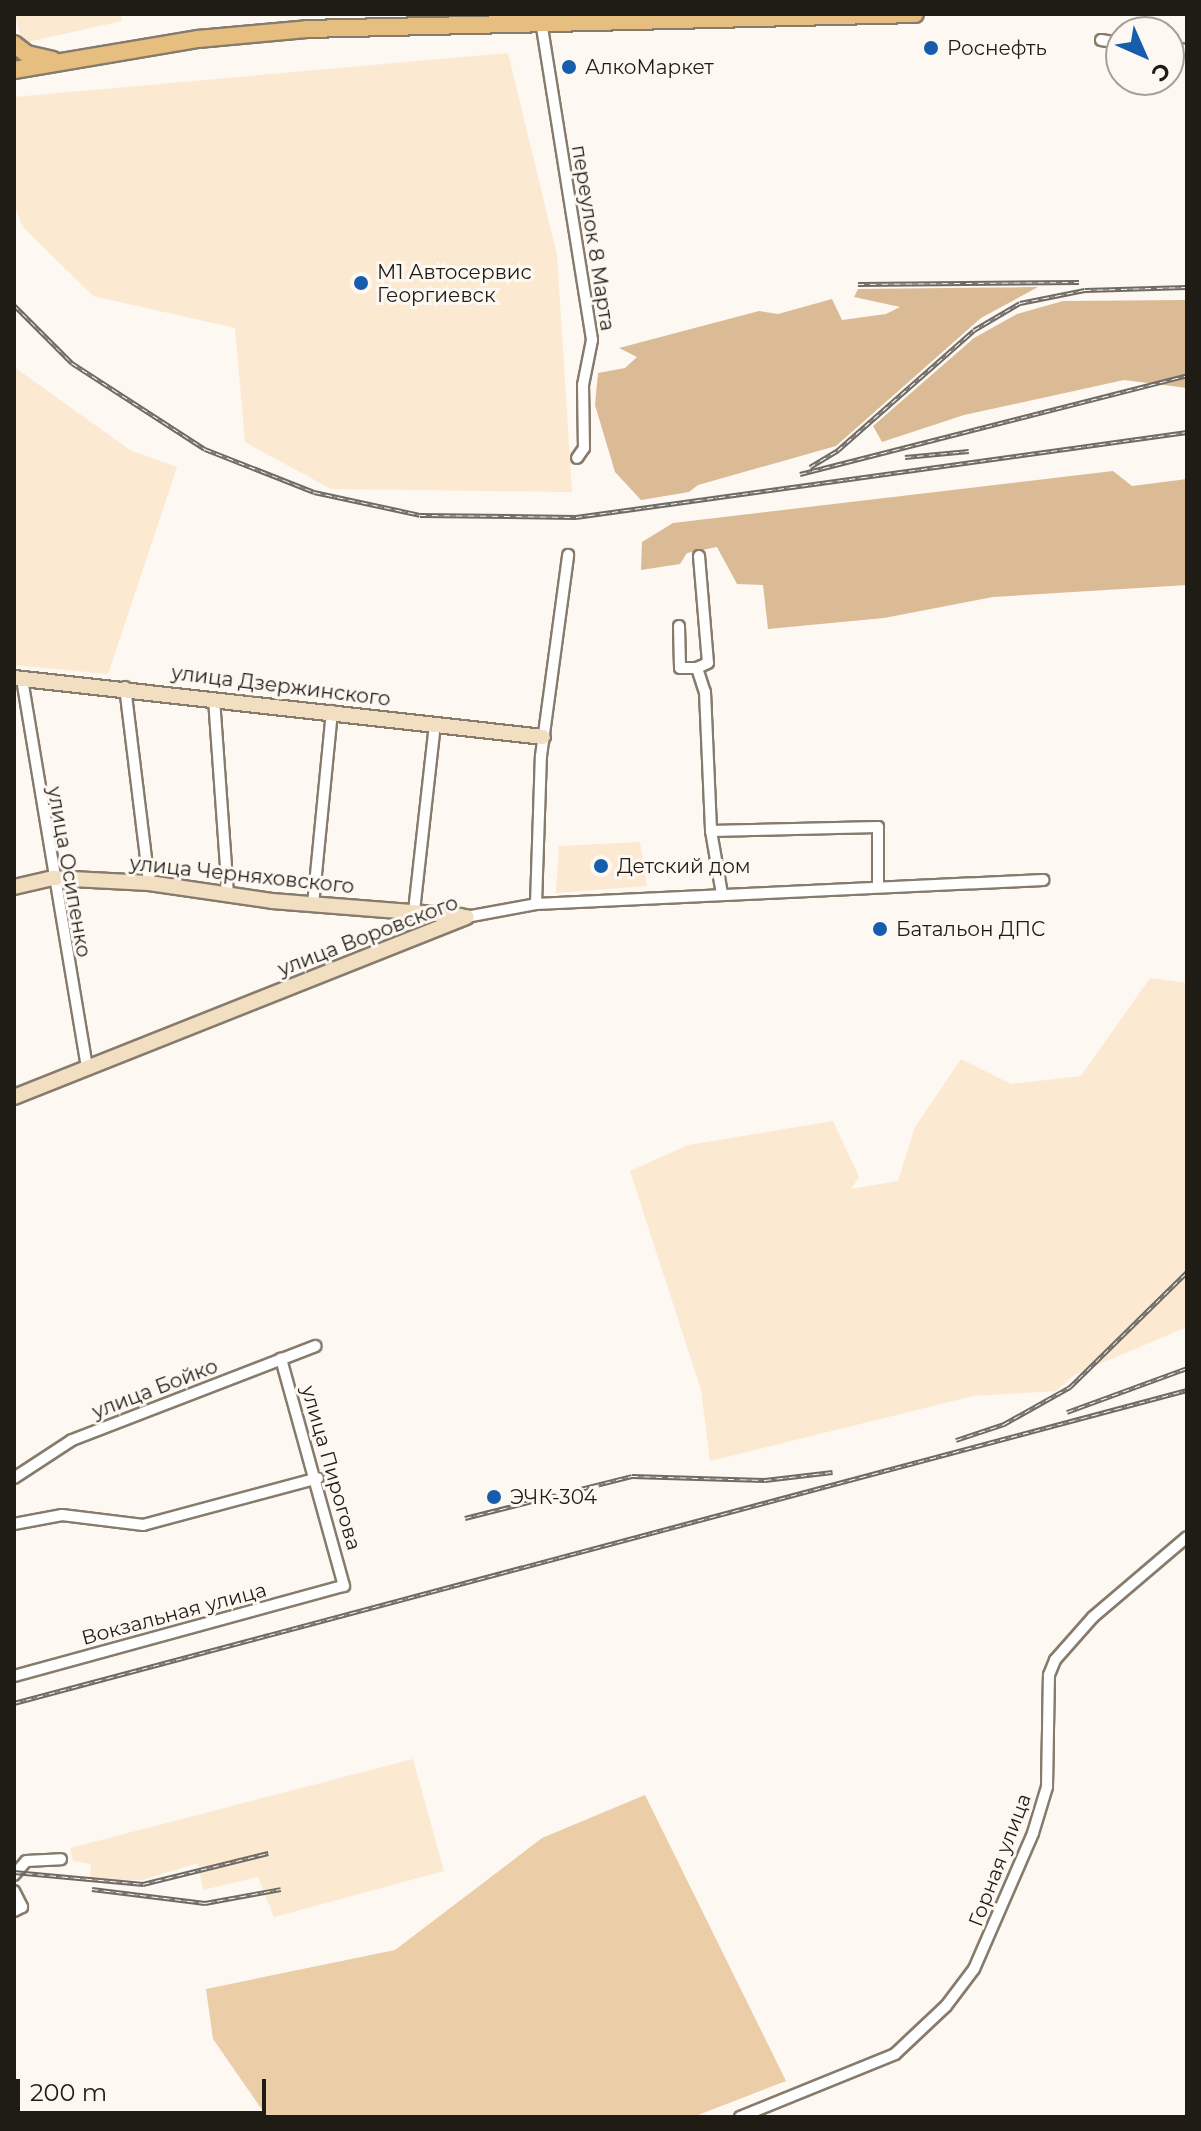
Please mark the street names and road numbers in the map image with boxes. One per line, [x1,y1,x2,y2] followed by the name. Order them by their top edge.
[566,143,620,333] street label: переулок 8 Марта
[170,661,392,711] street label: улица Дзержинского
[42,785,96,959] street label: улица Осипенко
[128,851,356,899] street label: улица Черняховского
[275,891,461,981] street label: улица Воровского
[89,1354,221,1424] street label: улица Бойко
[296,1383,366,1553] street label: улица Пирогова
[79,1578,269,1650] street label: Вокзальная улица
[964,1790,1036,1930] street label: Горная улица

